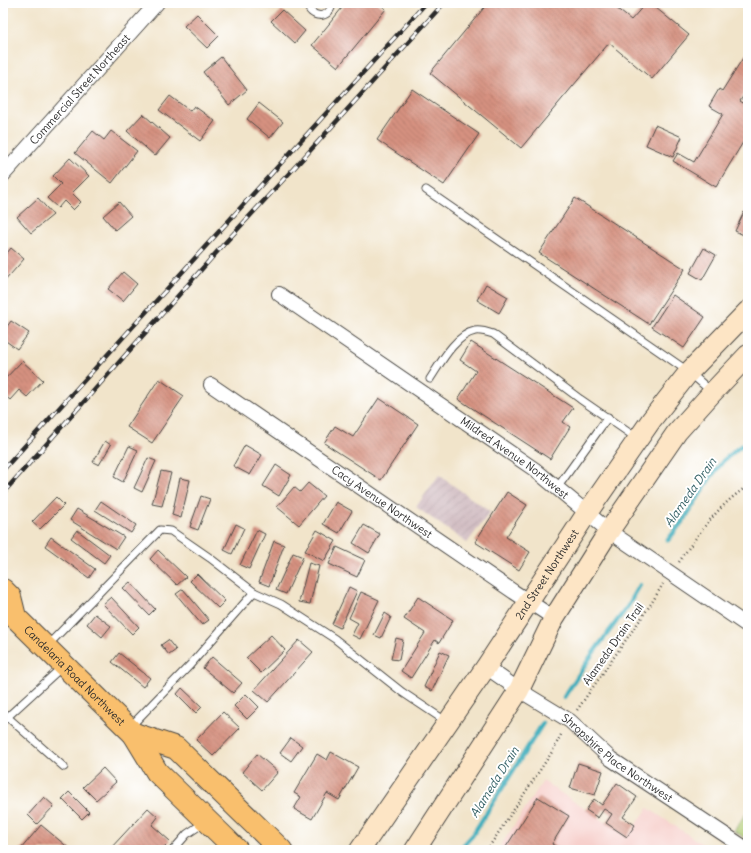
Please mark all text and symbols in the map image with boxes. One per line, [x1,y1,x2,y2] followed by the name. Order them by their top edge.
[27,31,133,148] street label: Commercial Street Northeast
[458,414,572,502] street label: Mildred Avenue Northwest
[661,454,720,529] water label: Alameda Drain
[329,462,435,541] street label: Cacy Avenue Northwest
[512,526,582,622] street label: 2nd Street Northwest
[579,600,647,688] street label: Alameda Drain Trail
[21,623,128,729] street label: Candelaria Road Northwest
[559,711,676,805] street label: Shropshire Place Northwest
[466,743,522,820] water label: Alameda Drain

